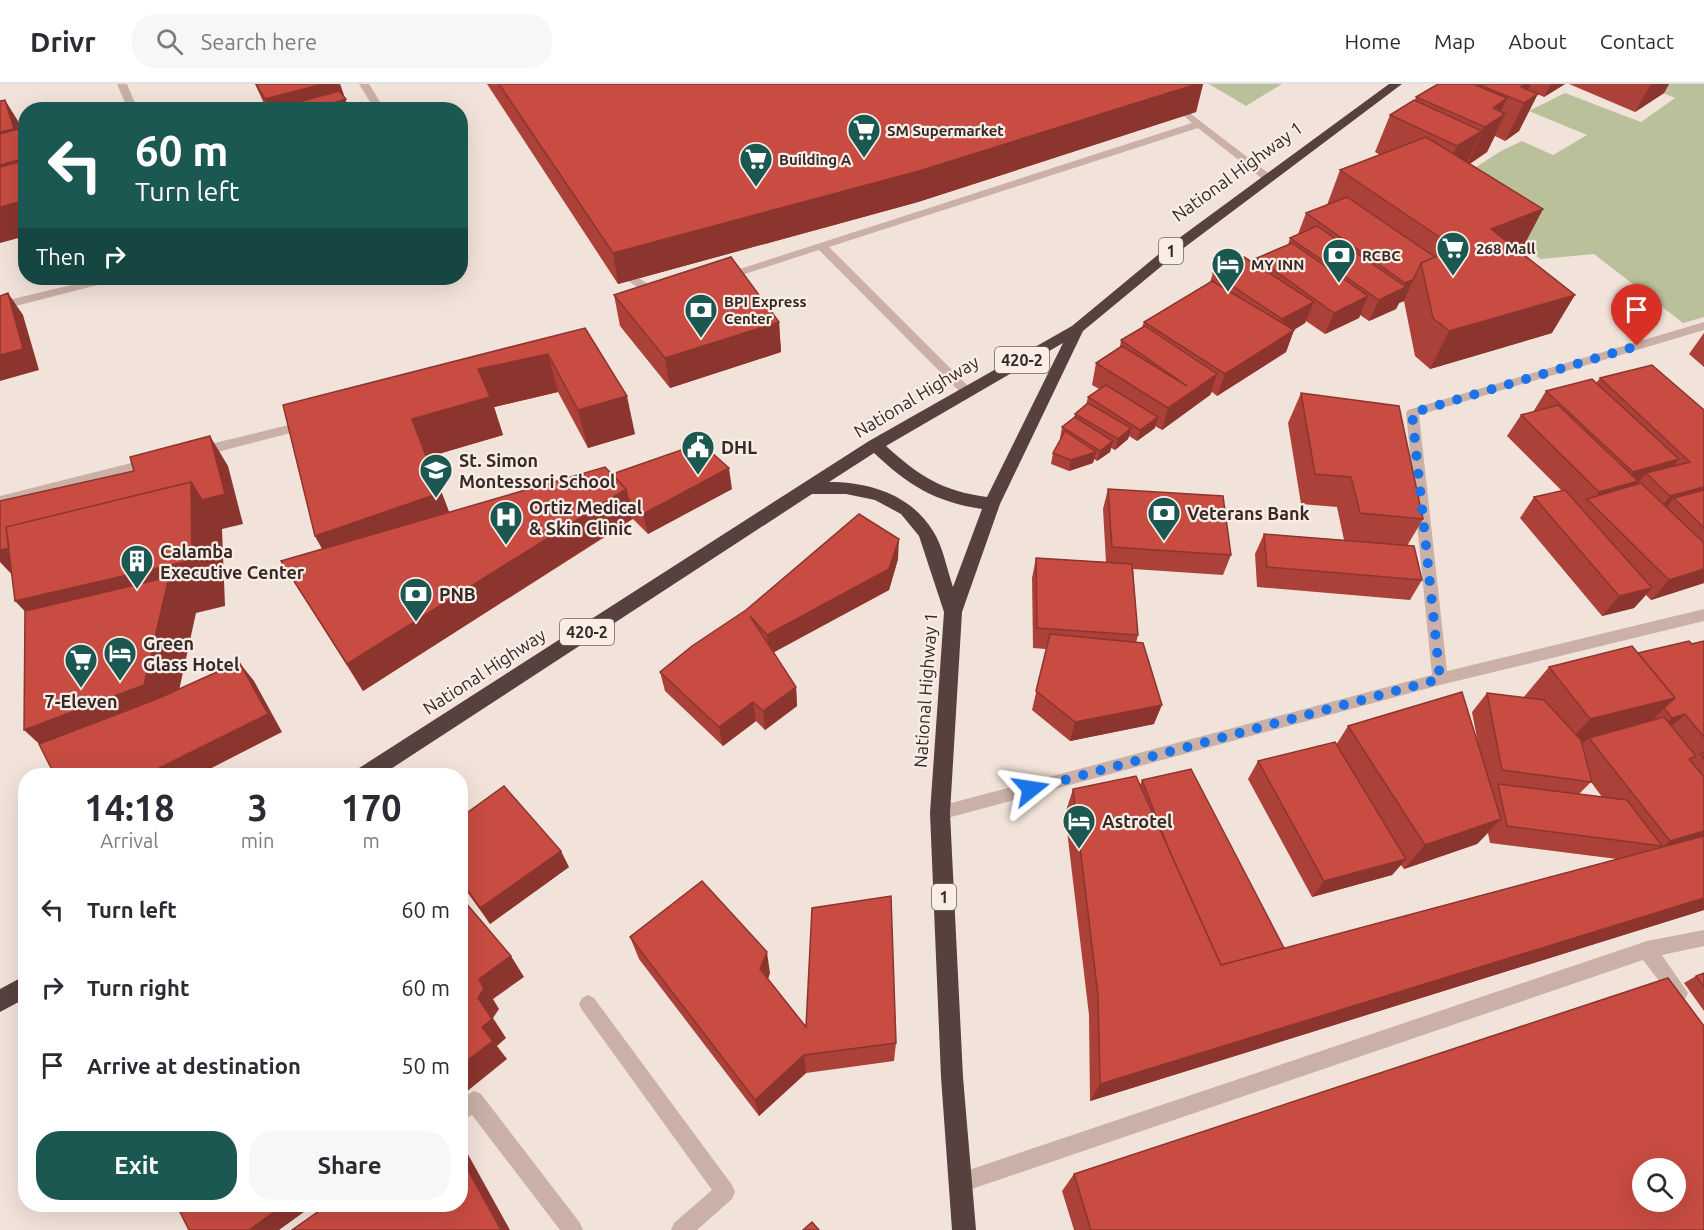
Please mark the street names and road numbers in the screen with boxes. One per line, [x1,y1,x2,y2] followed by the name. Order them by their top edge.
[1168,117,1306,225] street label: National Highway 1
[1159,238,1183,264] road number: 1
[995,347,1049,373] road number: 420-2
[850,351,982,441] street label: National Highway
[910,611,940,769] street label: National Highway 1
[560,619,614,645] road number: 420-2
[419,624,549,718] street label: National Highway
[932,884,956,910] road number: 1

